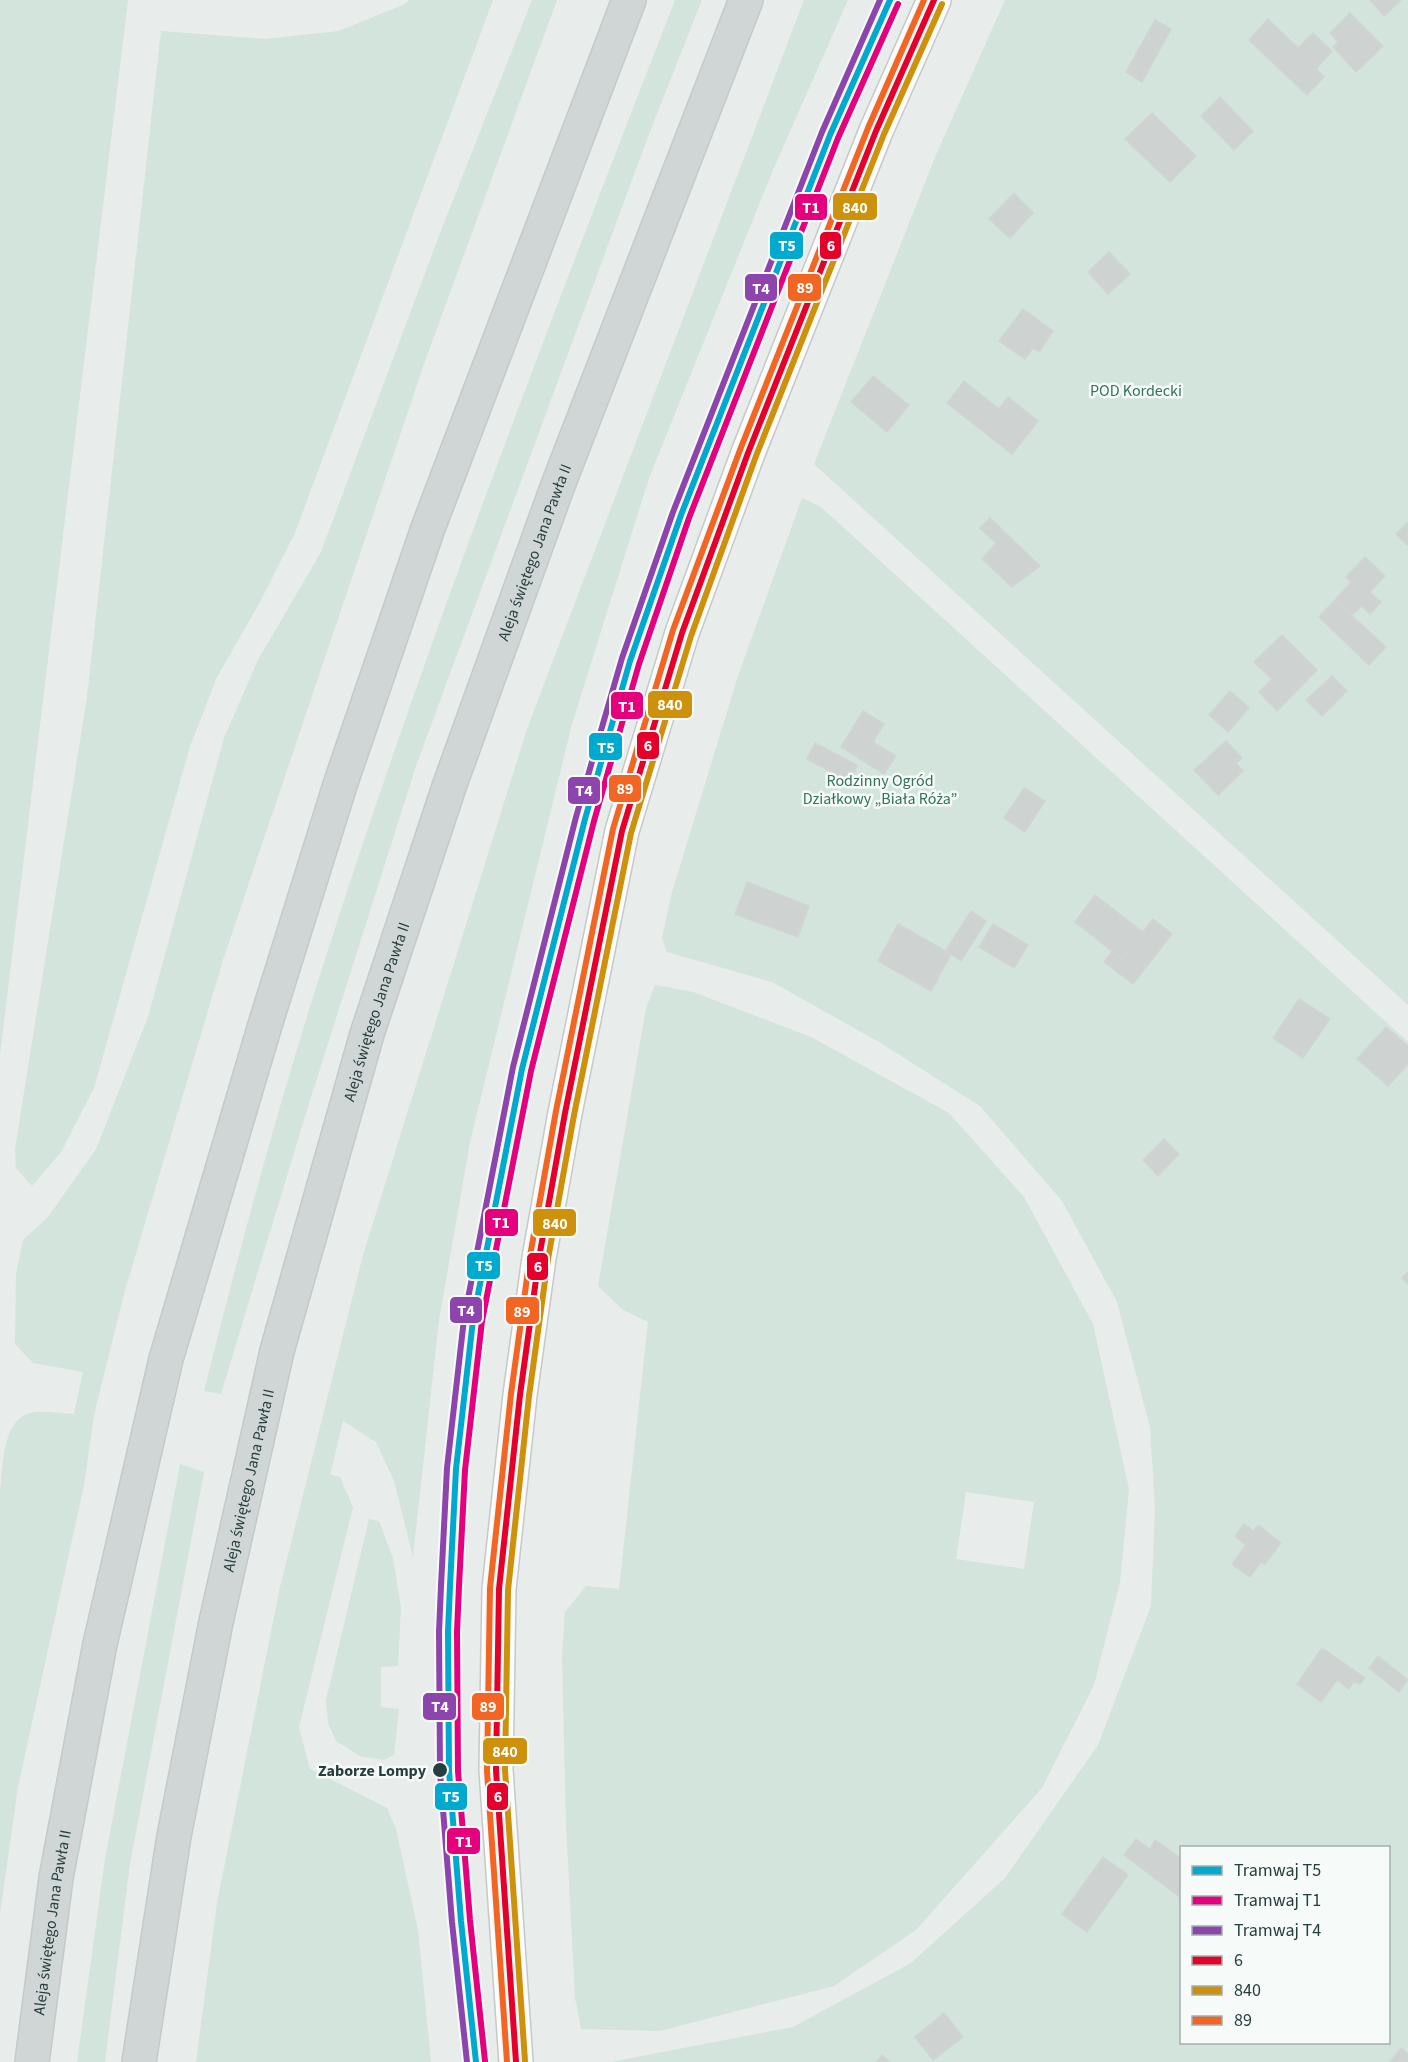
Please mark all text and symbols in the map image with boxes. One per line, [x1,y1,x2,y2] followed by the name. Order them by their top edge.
[832,192,878,221] line badge: 840
[794,193,828,221] line badge: T1
[802,197,820,219] text: T1
[842,197,868,219] text: 840
[769,231,804,260] line badge: T5
[819,231,842,260] line badge: 6
[778,235,796,257] text: T5
[827,235,835,257] text: 6
[744,273,778,302] line badge: T4
[787,273,822,302] line badge: 89
[797,277,813,299] text: 89
[752,278,770,300] text: T4
[1090,380,1182,402] park label: POD Kordecki
[493,461,577,644] street label: Aleja świętego Jana Pawła II
[647,690,693,719] line badge: 840
[610,691,644,720] line badge: T1
[657,694,683,716] text: 840
[618,696,636,718] text: T1
[636,731,660,760] line badge: 6
[588,732,623,761] line badge: T5
[644,735,652,757] text: 6
[597,737,615,759] text: T5
[803,770,957,810] park label: Rodzinny Ogród Działkowy „Biała Róża”
[608,774,642,803] line badge: 89
[567,776,601,805] line badge: T4
[617,778,633,800] text: 89
[575,780,593,802] text: T4
[338,919,415,1104] street label: Aleja świętego Jana Pawła II
[484,1208,519,1237] line badge: T1
[532,1208,577,1237] line badge: 840
[492,1212,510,1234] text: T1
[542,1213,568,1235] text: 840
[466,1251,501,1280] line badge: T5
[526,1252,549,1281] line badge: 6
[475,1255,493,1277] text: T5
[534,1256,542,1278] text: 6
[449,1296,483,1324] line badge: T4
[505,1296,540,1325] line badge: 89
[457,1300,475,1322] text: T4
[514,1301,530,1323] text: 89
[218,1387,280,1574] street label: Aleja świętego Jana Pawła II
[422,1692,457,1721] line badge: T4
[471,1692,505,1721] line badge: 89
[431,1696,449,1718] text: T4
[480,1696,496,1718] text: 89
[482,1737,528,1765] line badge: 840
[492,1741,518,1763] text: 840
[318,1760,427,1782] place label: Zaborze Lompy
[431,1761,449,1779] marker: Zaborze Lompy
[434,1782,468,1811] line badge: T5
[486,1782,509,1811] line badge: 6
[442,1786,460,1808] text: T5
[494,1786,502,1808] text: 6
[446,1827,481,1855] line badge: T1
[28,1828,77,2016] street label: Aleja świętego Jana Pawła II
[455,1831,473,1853] text: T1
[1180,1846,1390,2044] legend
[1234,1858,1321,1883] text: Tramwaj T5
[1234,1888,1321,1913] text: Tramwaj T1
[1234,1918,1321,1943] text: Tramwaj T4
[1234,1948,1243,1973] text: 6
[1234,1978,1261,2003] text: 840
[1234,2008,1252,2033] text: 89

